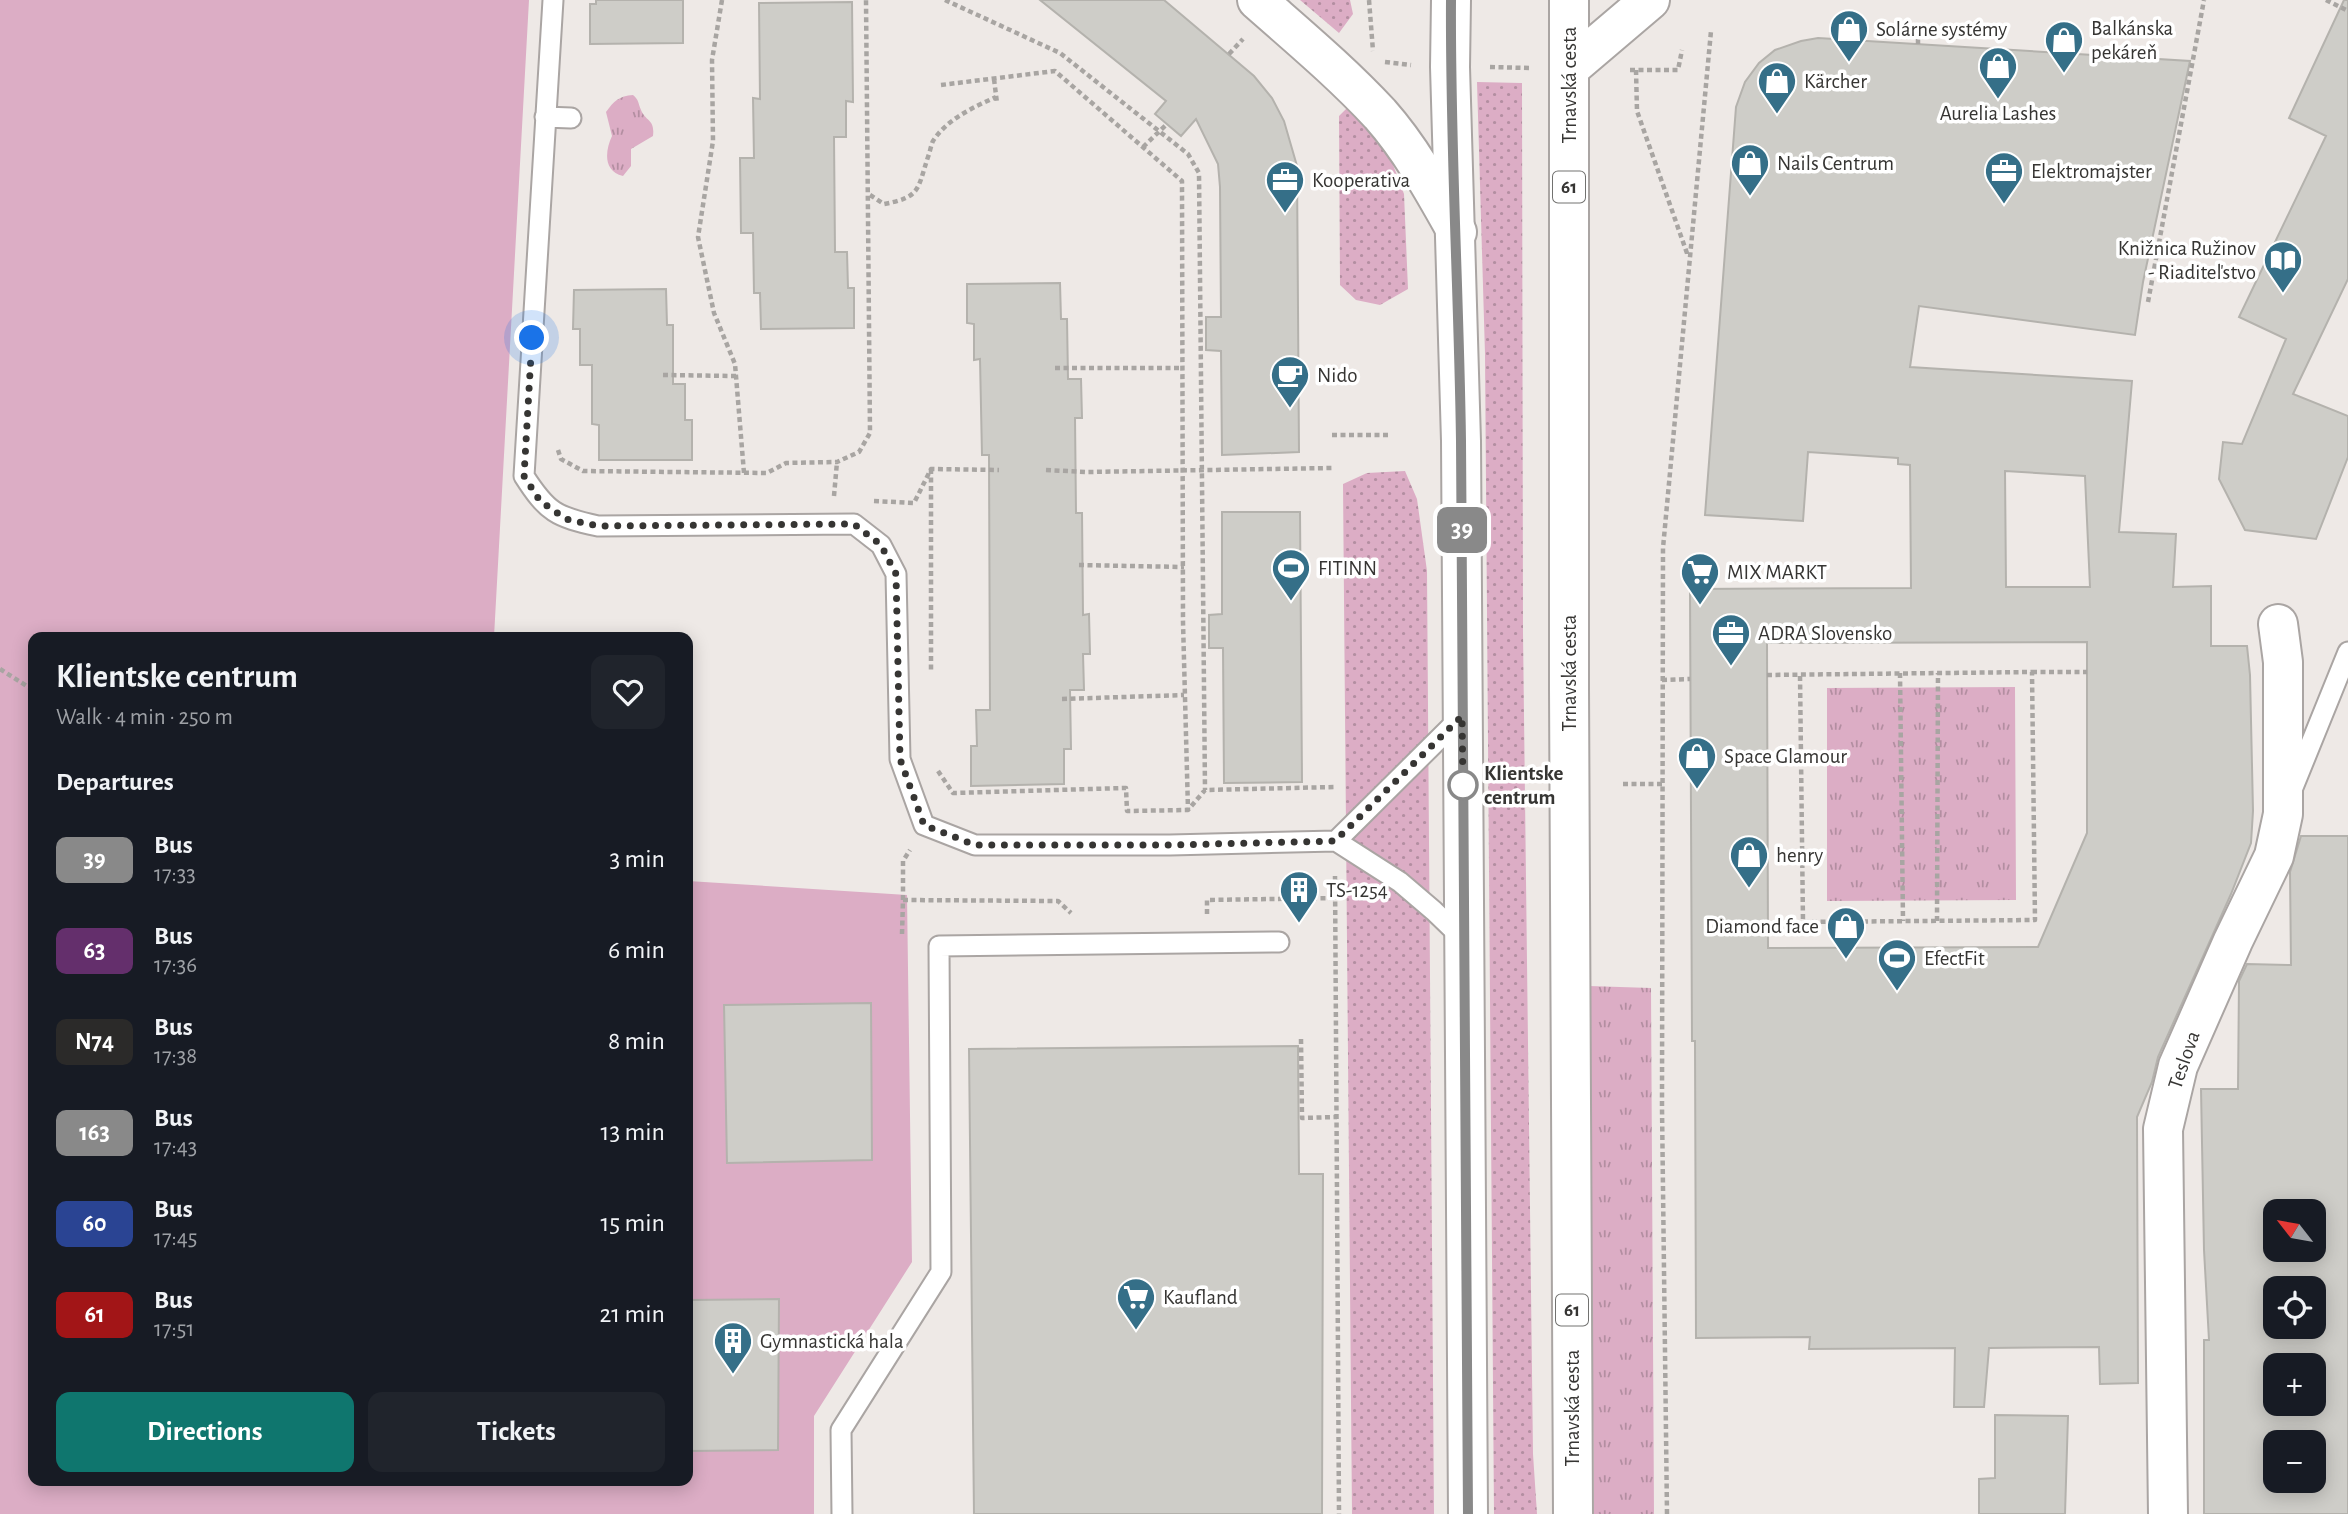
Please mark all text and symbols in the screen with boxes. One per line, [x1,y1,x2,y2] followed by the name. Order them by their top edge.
[1828,8,1870,63] shop icon: Solárne systémy
[2091,18,2174,63] place label: Balkánska pekáreň
[1876,19,2007,40] place label: Solárne systémy
[2043,19,2085,74] shop icon: Balkánska pekáreň
[1559,26,1580,143] street label: Trnavská cesta
[1977,45,2019,100] shop icon: Aurelia Lashes
[1756,60,1798,115] shop icon: Kärcher
[1804,71,1867,92] place label: Kärcher
[1940,103,2056,124] place label: Aurelia Lashes
[1729,142,1771,197] shop icon: Nails Centrum
[1983,150,2025,205] office icon: Elektromajster
[1777,153,1894,174] place label: Nails Centrum
[1264,159,1306,214] office icon: Kooperativa
[2031,161,2152,182] place label: Elektromajster
[1312,170,1411,191] place label: Kooperativa
[1553,172,1585,202] road number: 61
[2118,238,2256,283] place label: Knižnica Ružinov - Riaditeľstvo
[2262,239,2304,294] library icon: Knižnica Ružinov - Riaditeľstvo
[514,320,549,355] your location
[1269,354,1311,409] cafe icon: Nido
[1317,365,1358,386] place label: Nido
[1430,507,1494,553] line badge: 39
[1451,518,1473,542] text: 39
[1270,547,1312,602] sports icon: FITINN
[1679,551,1721,606] supermarket icon: MIX MARKT
[1318,558,1377,579] place label: FITINN
[1727,562,1827,583] place label: MIX MARKT
[1710,612,1752,667] office icon: ADRA Slovensko
[1559,614,1580,731] street label: Trnavská cesta
[1758,623,1892,644] place label: ADRA Slovensko
[591,655,665,729] button: heart
[56,661,298,694] text: Klientske centrum
[56,706,233,729] text: Walk · 4 min · 250 m
[1676,735,1718,790] shop icon: Space Glamour
[1724,746,1847,767] place label: Space Glamour
[1484,763,1564,808] place label: Klientske centrum
[56,769,174,795] text: Departures
[1448,770,1478,800] marker: Klientske centrum
[154,832,193,858] text: Bus
[1728,834,1770,889] shop icon: henry
[1776,845,1823,866] place label: henry
[609,846,665,872] text: 3 min
[84,848,105,872] text: 39
[154,863,196,886] text: 17:33
[1278,869,1320,924] building icon: TS-1254
[1326,880,1388,901] place label: TS-1254
[1825,905,1867,960] shop icon: Diamond face
[1705,916,1819,937] place label: Diamond face
[154,923,193,949] text: Bus
[608,937,665,963] text: 6 min
[1876,937,1918,992] sports icon: EfectFit
[84,939,105,963] text: 63
[1924,948,1985,969] place label: EfectFit
[154,954,197,977] text: 17:36
[154,1014,193,1040] text: Bus
[608,1028,665,1054] text: 8 min
[2164,1028,2204,1092] street label: Teslova
[75,1030,114,1054] text: N74
[154,1045,197,1068] text: 17:38
[154,1105,193,1131] text: Bus
[601,1119,665,1145] text: 13 min
[79,1121,110,1145] text: 163
[154,1136,197,1159] text: 17:43
[154,1196,193,1222] text: Bus
[2263,1199,2326,1262] north arrow
[2263,1199,2326,1493] map controls
[600,1210,665,1236] text: 15 min
[82,1212,107,1236] text: 60
[154,1227,197,1250] text: 17:45
[1115,1276,1157,1331] supermarket icon: Kaufland
[2263,1276,2326,1339] button: locate
[154,1287,193,1313] text: Bus
[1163,1287,1238,1308] place label: Kaufland
[1556,1294,1588,1326] road number: 61
[599,1301,665,1327] text: 21 min
[84,1303,105,1327] text: 61
[154,1318,194,1341] text: 17:51
[712,1320,754,1375] building icon: Gymnastická hala
[760,1331,904,1352] place label: Gymnastická hala
[1562,1349,1583,1466] street label: Trnavská cesta
[2263,1353,2326,1416] button: +
[56,1392,354,1472] button: Directions
[368,1392,665,1472] button: Tickets
[2263,1430,2326,1493] button: −

